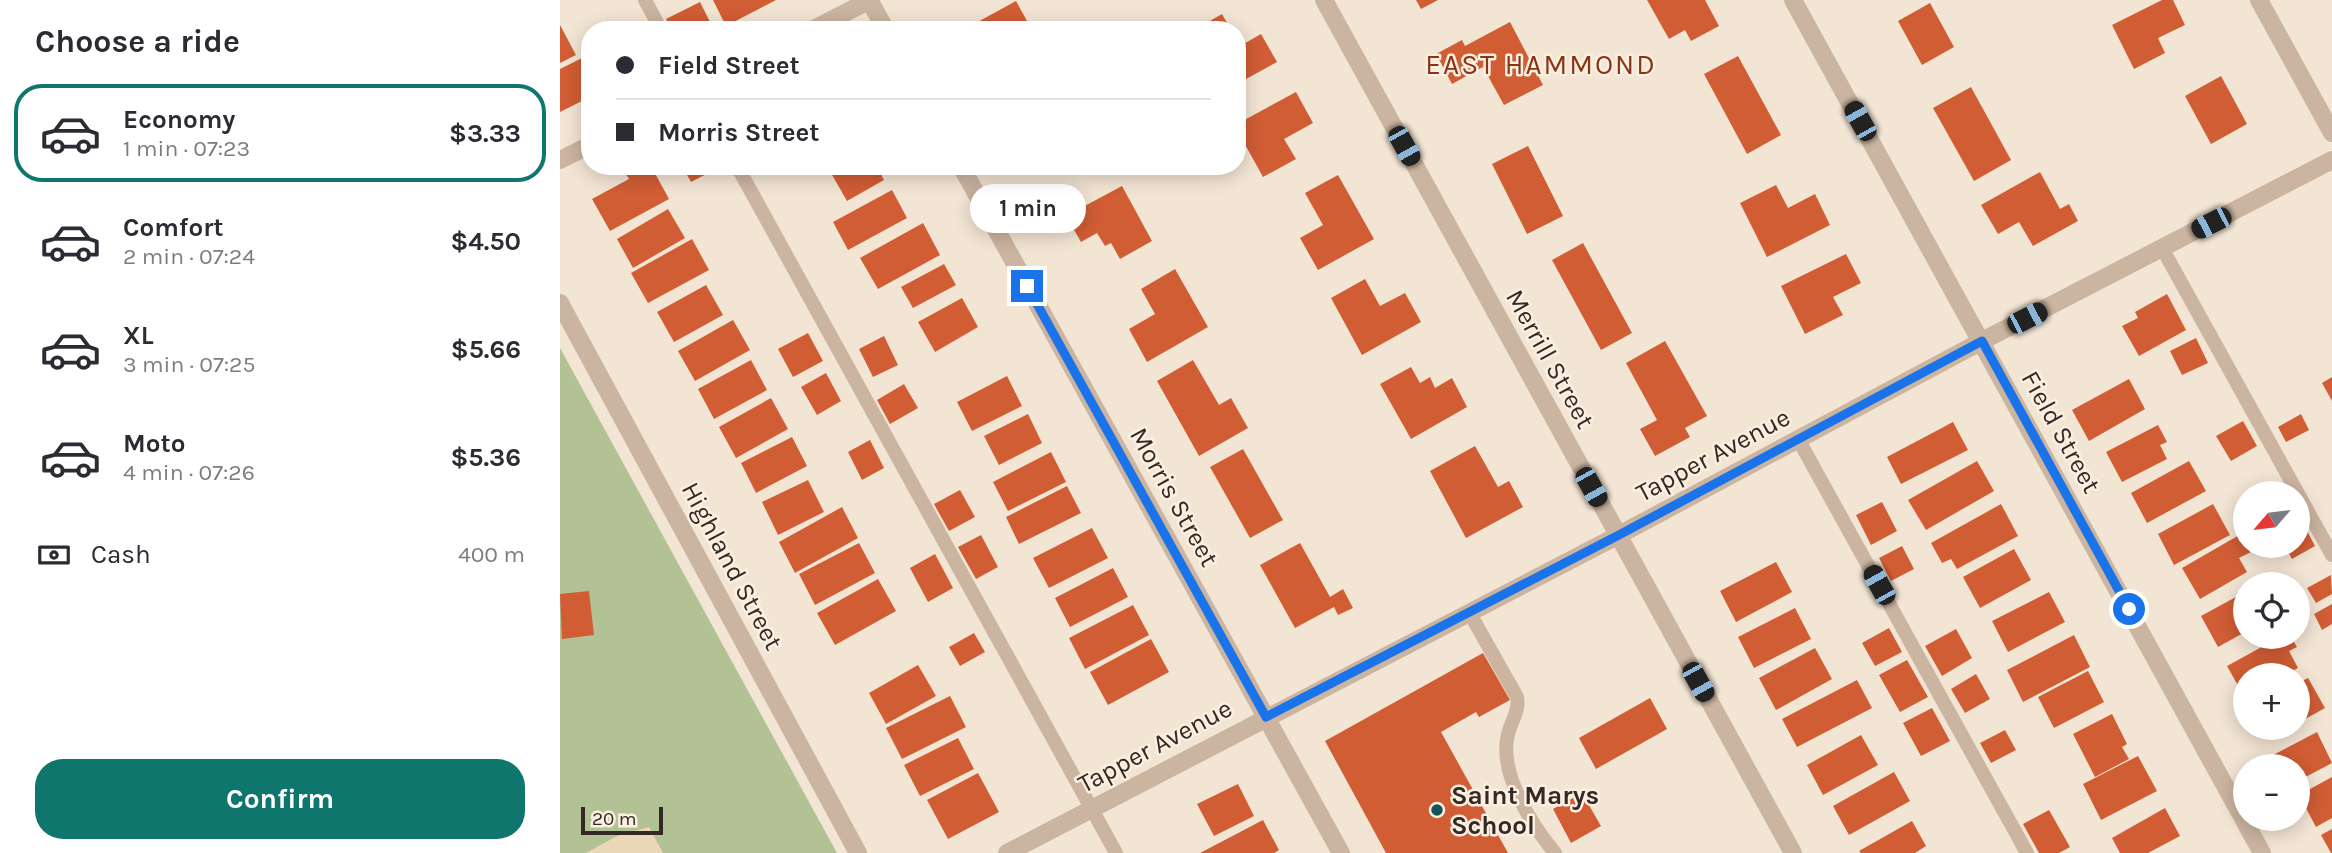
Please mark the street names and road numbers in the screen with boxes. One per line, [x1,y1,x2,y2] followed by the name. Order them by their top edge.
[1499,284,1601,434] street label: Merrill Street
[2015,365,2107,499] street label: Field Street
[1631,401,1795,509] street label: Tapper Avenue
[1123,422,1225,572] street label: Morris Street
[675,477,789,655] street label: Highland Street
[1073,692,1237,800] street label: Tapper Avenue

